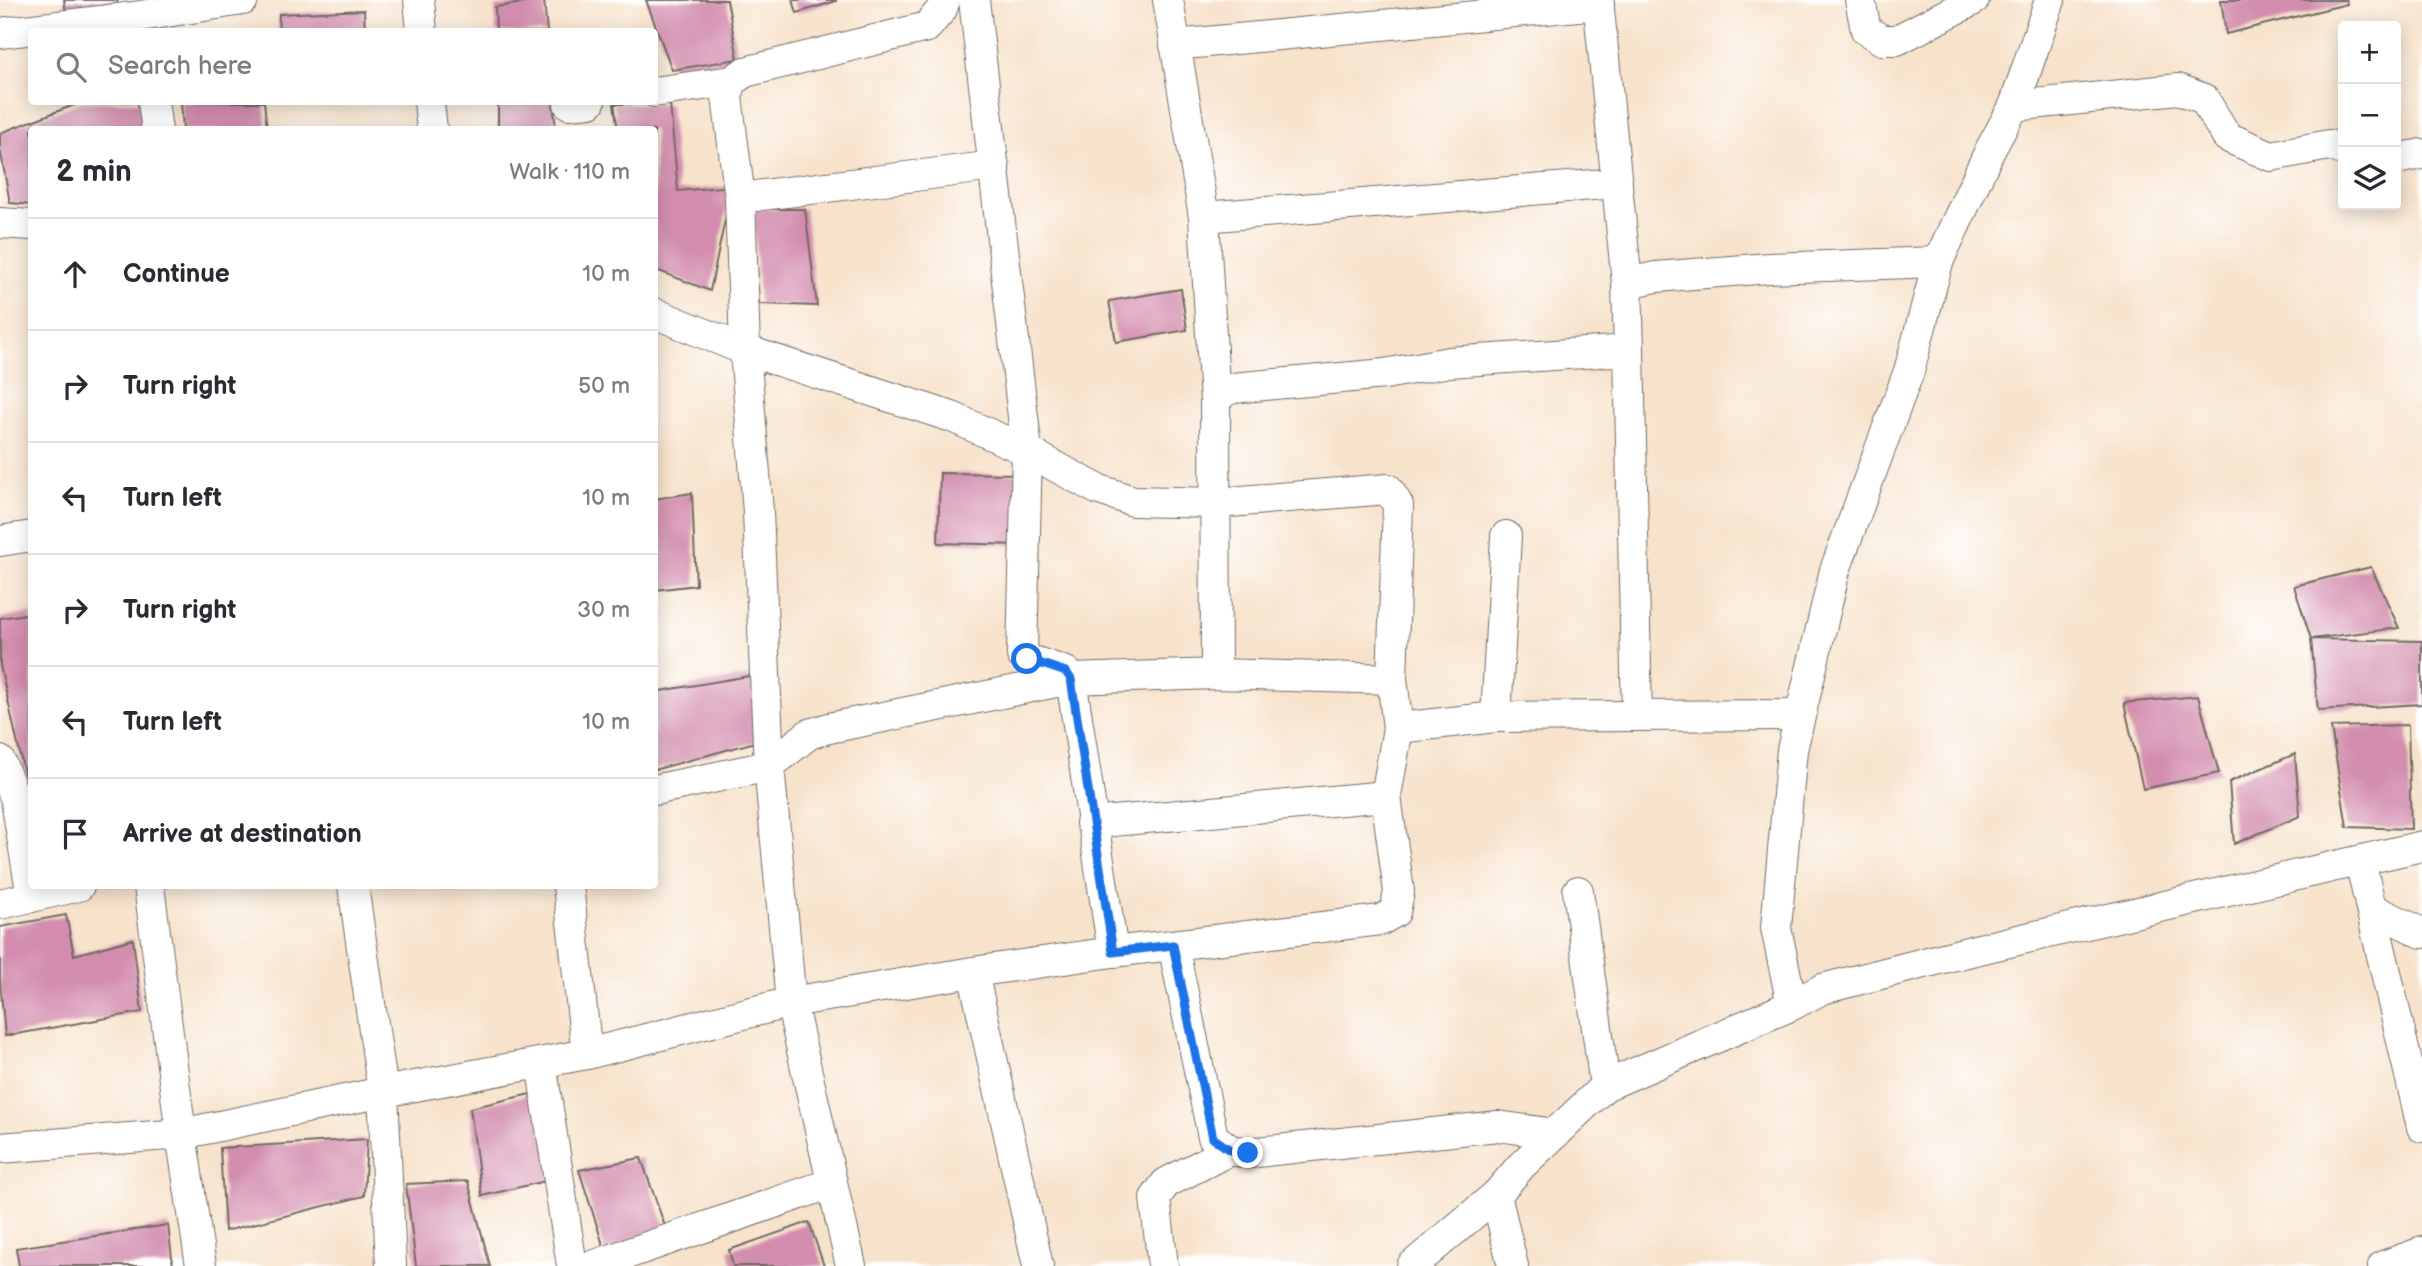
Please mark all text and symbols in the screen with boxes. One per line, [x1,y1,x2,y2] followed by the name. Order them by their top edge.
[2338,21,2401,210] map controls
[2338,21,2401,84] button: +
[28,28,658,105] search box
[52,48,90,86] icon: search
[108,51,252,82] text: Search here
[2338,84,2401,147] button: −
[2338,147,2401,210] button: layers
[56,154,132,190] text: 2 min
[509,158,630,186] text: Walk · 110 m
[56,255,94,293] icon: ahead
[123,259,230,290] text: Continue
[582,260,630,288] text: 10 m
[56,367,94,405] icon: right
[123,371,236,402] text: Turn right
[578,372,630,400] text: 50 m
[56,479,94,517] icon: left
[123,483,222,514] text: Turn left
[582,484,630,512] text: 10 m
[56,591,94,629] icon: right
[123,595,236,626] text: Turn right
[577,596,630,624] text: 30 m
[1011,643,1042,674] route start
[56,703,94,741] icon: left
[123,707,222,738] text: Turn left
[582,708,630,736] text: 10 m
[56,815,94,853] icon: arrive
[123,819,362,850] text: Arrive at destination
[1232,1137,1263,1168] route end

